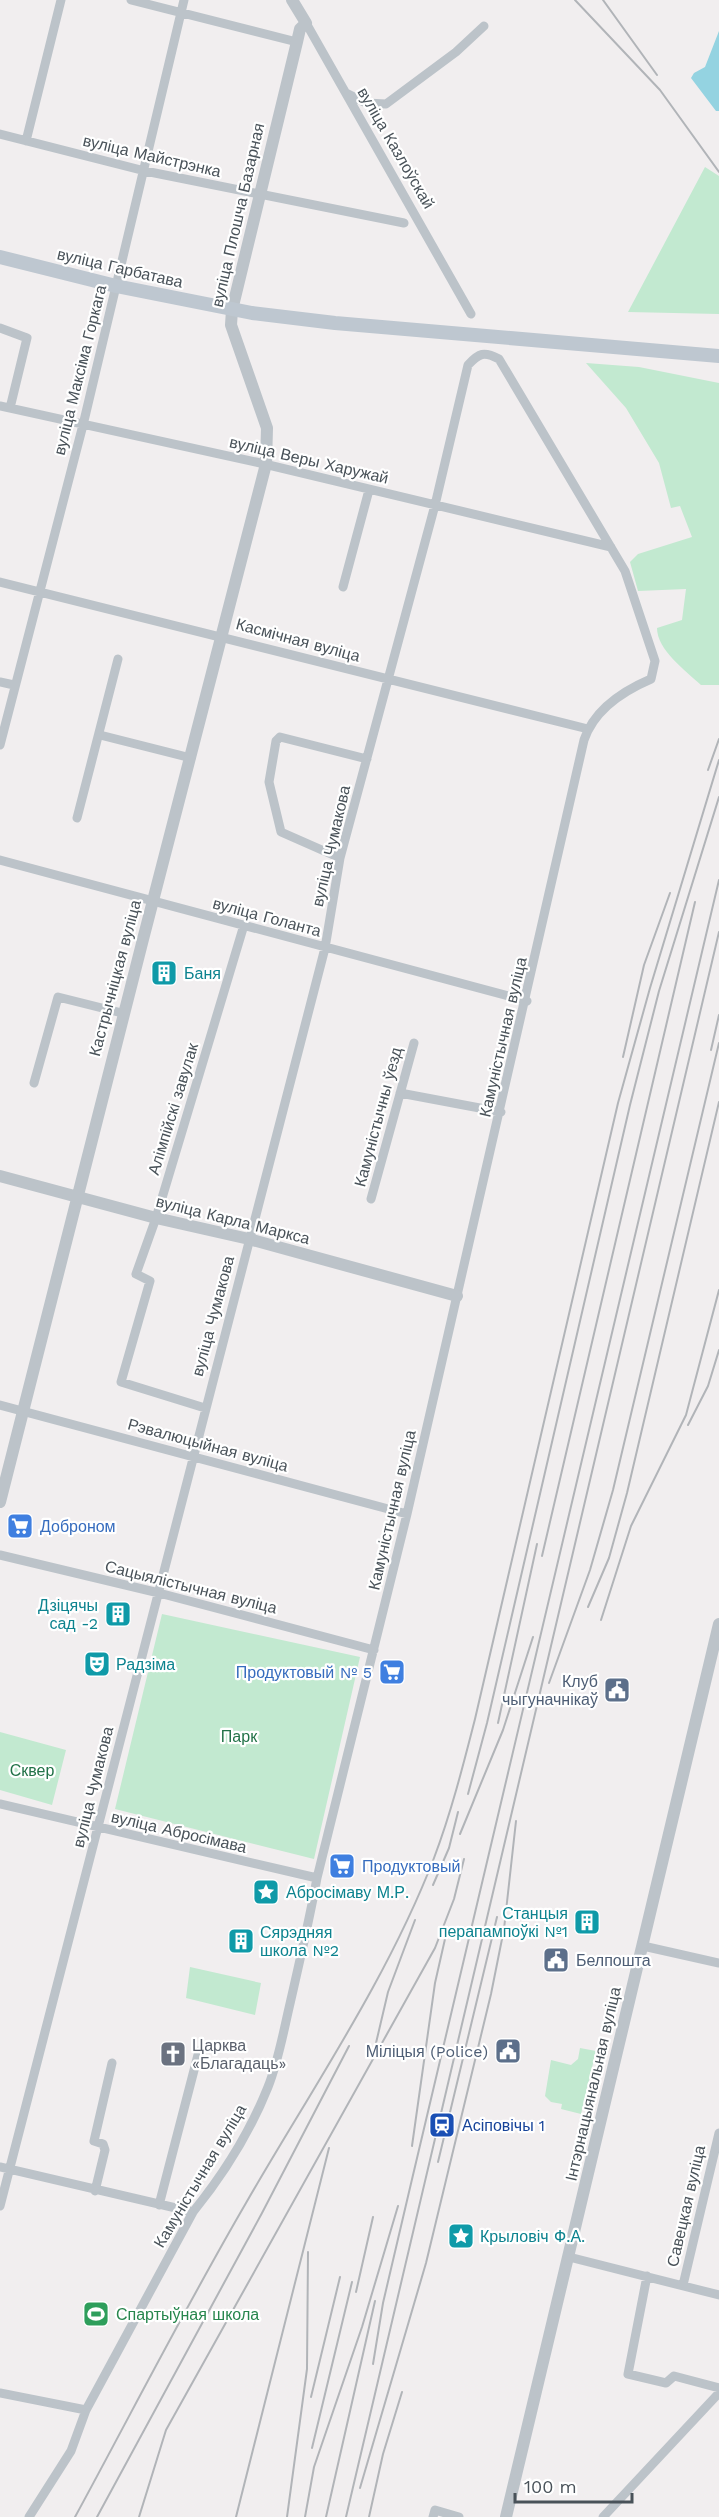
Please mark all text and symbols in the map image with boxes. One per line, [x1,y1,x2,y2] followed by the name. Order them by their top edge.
[354,84,438,212] street label: вуліца Казлоўскай
[208,121,268,309] street label: вуліца Плошча Базарная
[81,131,223,181] street label: вуліца Майстрэнка
[55,244,185,292] street label: вуліца Гарбатава
[50,283,110,457] street label: вуліца Максіма Горкага
[228,432,390,488] street label: вуліца Веры Харужай
[234,614,362,666] street label: Касмічная вуліца
[308,783,354,908] street label: вуліца Чумакова
[211,893,323,941] street label: вуліца Голанта
[85,898,145,1058] street label: Кастрычніцкая вуліца
[475,955,531,1119] street label: Камуністычная вуліца
[149,958,179,988] building icon: Баня
[184,964,221,983] place label: Баня
[144,1040,202,1177] street label: Алімпійскі завулак
[350,1045,406,1189] street label: Камуністычны ўезд
[154,1192,312,1248] street label: вуліца Карла Маркса
[188,1254,238,1378] street label: вуліца Чумакова
[126,1414,290,1476] street label: Рэвалюцыйная вуліца
[364,1428,420,1592] street label: Камуністычная вуліца
[5,1511,35,1541] supermarket icon: Доброном
[40,1517,116,1536] place label: Доброном
[103,1556,279,1618] street label: Сацыялістычная вуліца
[38,1596,98,1633] place label: Дзіцячы сад -2
[103,1599,133,1629] building icon: Дзіцячы сад -2
[82,1649,112,1679] theatre icon: Радзіма
[116,1655,175,1674] place label: Радзіма
[377,1657,407,1687] supermarket icon: Продуктовый № 5
[236,1663,372,1682] place label: Продуктовый № 5
[502,1672,598,1709] place label: Клуб чыгуначнікаў
[602,1675,632,1705] public building icon: Клуб чыгуначнікаў
[69,1725,117,1849] street label: вуліца Чумакова
[221,1727,258,1746] park label: Парк
[10,1761,54,1780] park label: Сквер
[109,1807,249,1857] street label: вуліца Абросімава
[327,1851,357,1881] supermarket icon: Продуктовый
[362,1857,460,1876] place label: Продуктовый
[251,1877,281,1907] place icon: Абросімаву М.Р.
[286,1883,409,1902] place label: Абросімаву М.Р.
[439,1904,568,1941] place label: Станцыя перапампоўкі №1
[572,1907,602,1937] building icon: Станцыя перапампоўкі №1
[260,1923,339,1960] place label: Сярэдняя школа №2
[226,1926,256,1956] building icon: Сярэдняя школа №2
[541,1945,571,1975] public building icon: Белпошта
[576,1951,651,1970] place label: Белпошта
[561,1985,625,2183] street label: Інтэрнацыянальная вуліца
[192,2036,287,2073] place label: Царква «Благадаць»
[493,2036,523,2066] public building icon: Міліцыя (Police)
[158,2039,188,2069] church icon: Царква «Благадаць»
[366,2042,488,2061] place label: Міліцыя (Police)
[150,2101,250,2251] street label: Камуністычная вуліца
[427,2110,457,2140] station icon: Асіповічы 1
[462,2116,545,2135] place label: Асіповічы 1
[663,2143,709,2269] street label: Савецкая вуліца
[446,2221,476,2251] place icon: Крыловіч Ф.А.
[480,2227,585,2246] place label: Крыловіч Ф.А.
[81,2299,111,2329] sports icon: Спартыўная школа
[116,2305,259,2324] place label: Спартыўная школа
[515,2466,632,2504] scale bar
[524,2476,577,2497] text: 100 m

